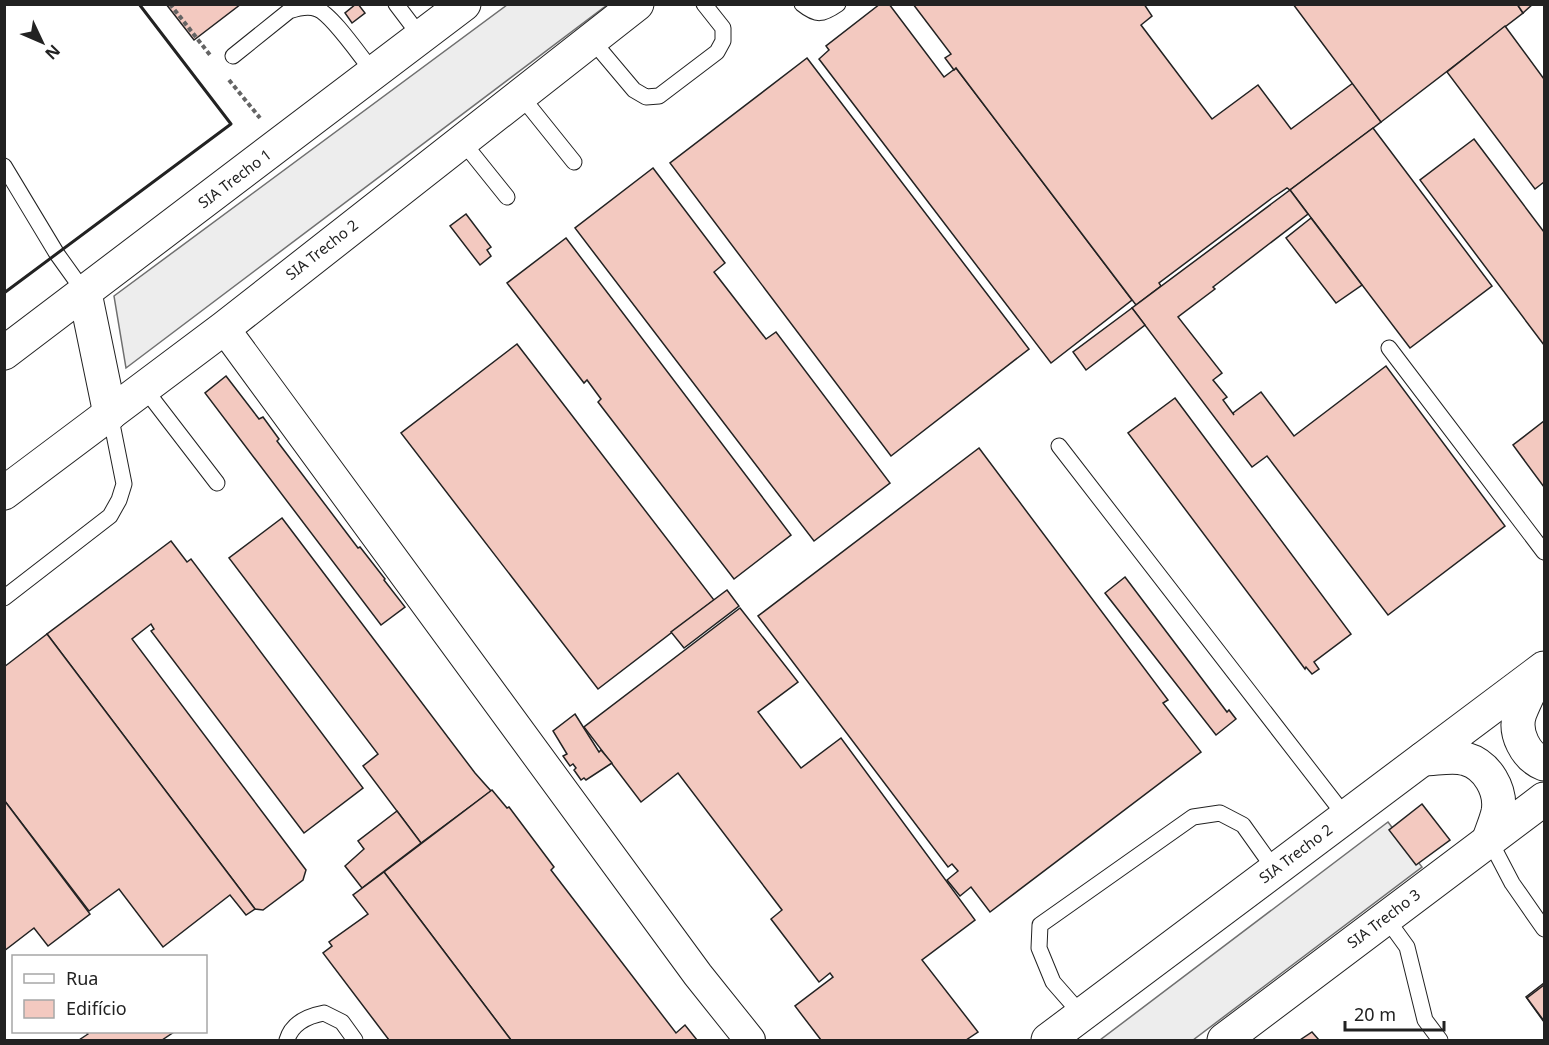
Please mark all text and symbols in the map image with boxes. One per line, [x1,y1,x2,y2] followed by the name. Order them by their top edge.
[12,12,72,72] north arrow
[40,40,65,65] text: N
[194,144,275,212] street label: SIA Trecho 1
[281,215,362,284] street label: SIA Trecho 2
[1255,819,1336,887] street label: SIA Trecho 2
[1343,884,1424,952] street label: SIA Trecho 3
[12,955,207,1033] legend
[66,966,98,990] text: Rua
[1345,994,1444,1032] scale bar
[66,996,127,1020] text: Edifício
[1354,1002,1396,1026] text: 20 m

